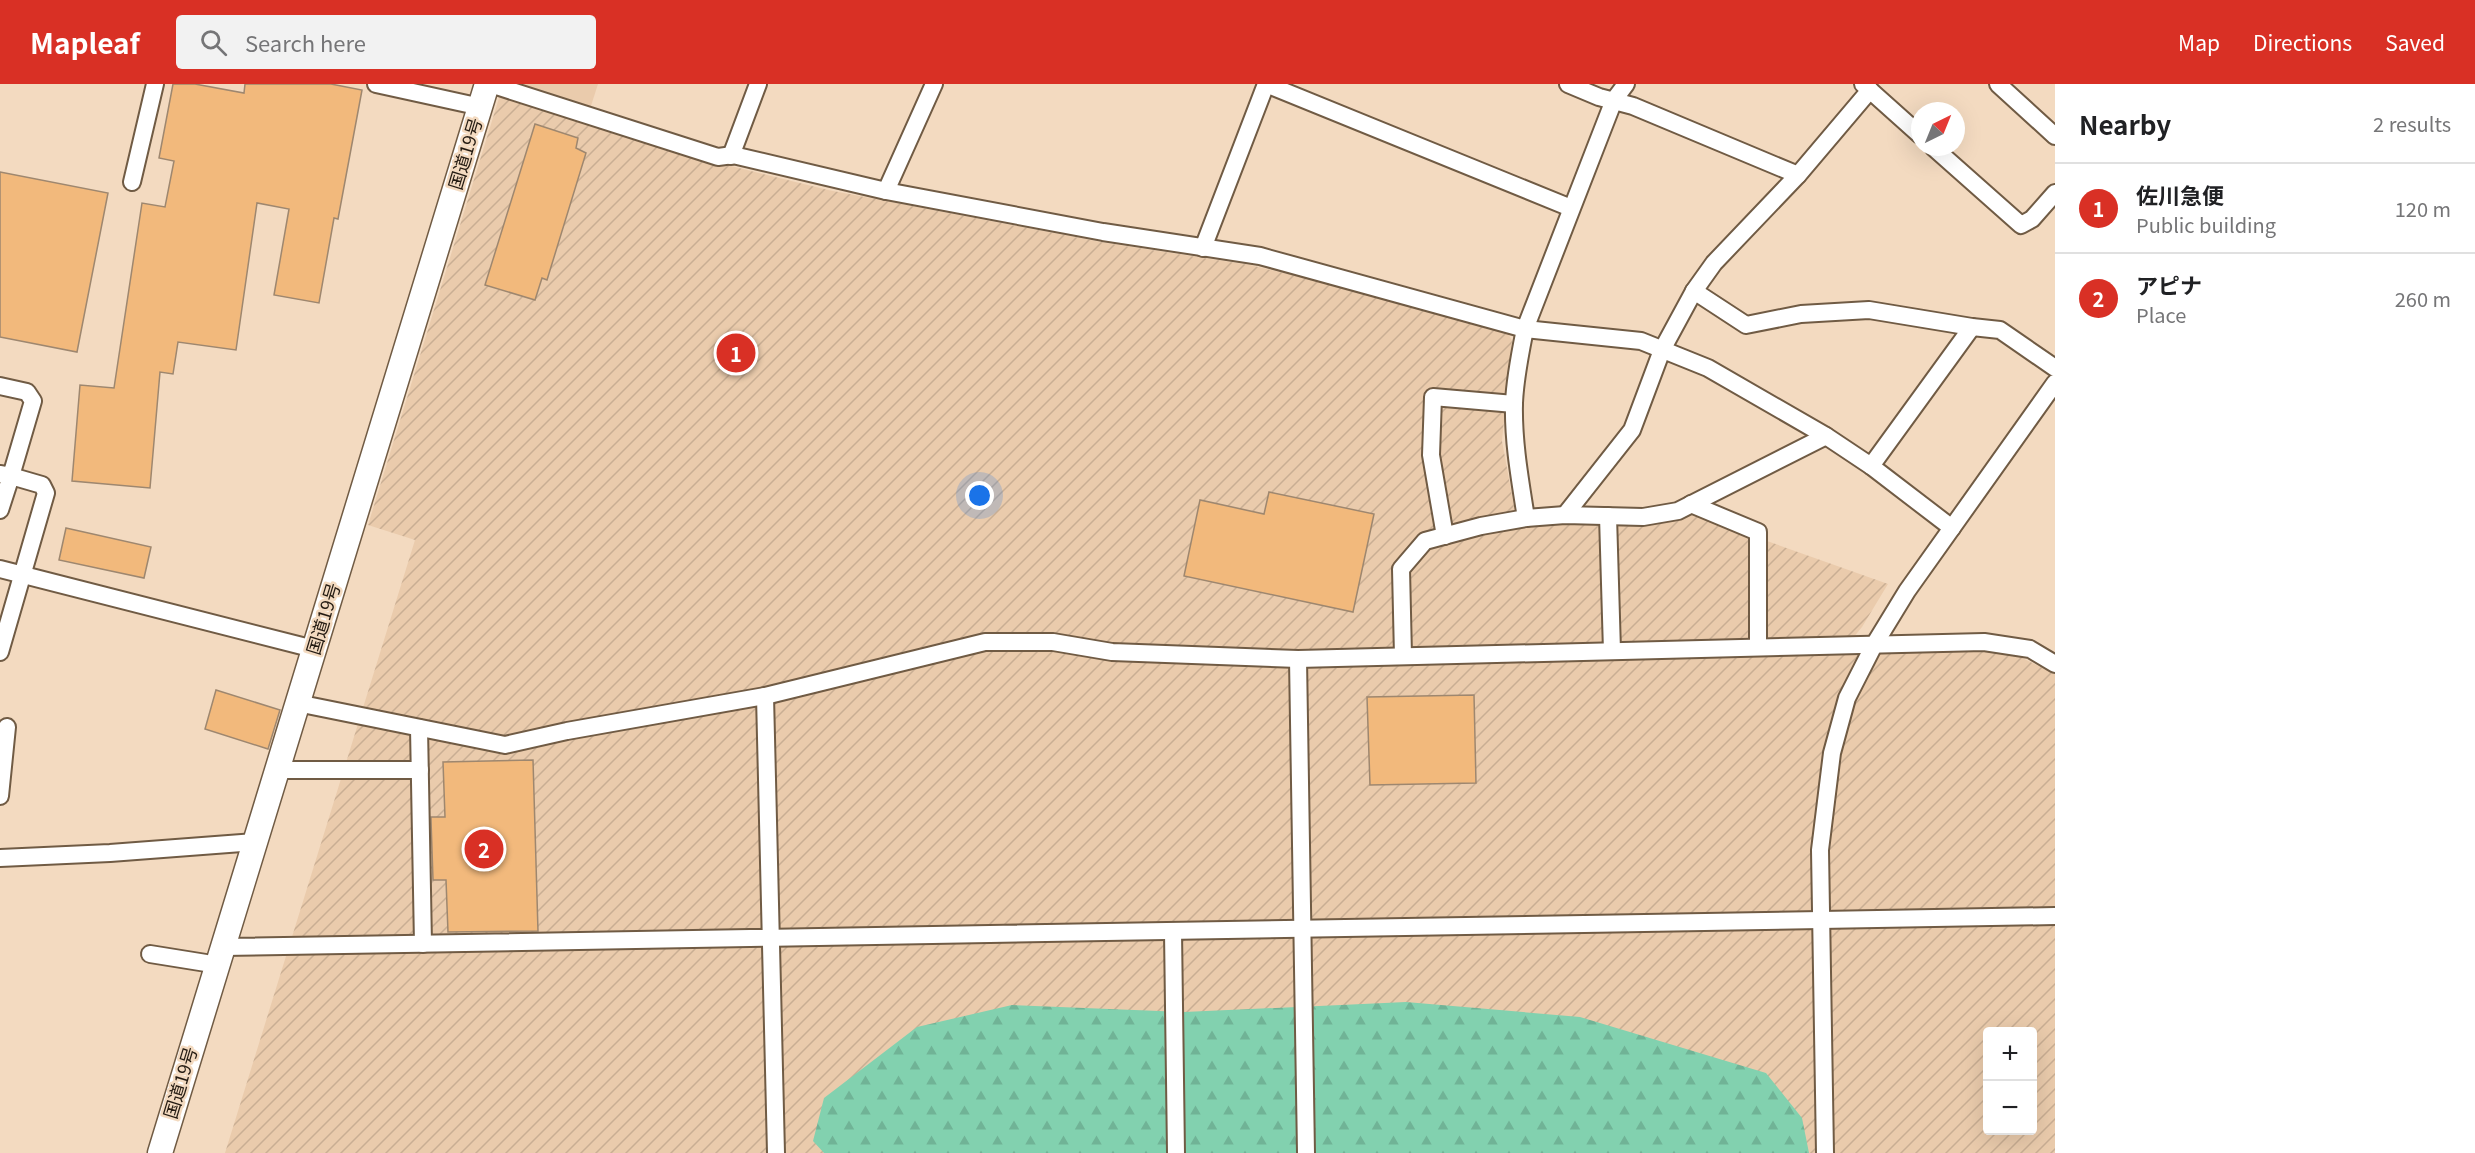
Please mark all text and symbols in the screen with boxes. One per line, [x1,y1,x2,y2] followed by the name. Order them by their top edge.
[176,15,596,69] search box
[30,22,140,62] text: Mapleaf
[197,26,230,59] icon: search
[245,26,366,58] text: Search here
[2178,27,2220,57] text: Map
[2253,27,2352,57] text: Directions
[2385,27,2445,57] text: Saved
[1911,102,1965,156] north arrow
[2079,105,2171,142] text: Nearby
[2373,109,2451,138] text: 2 results
[441,114,487,193] street label: 国道19号
[2136,178,2224,210] text: 佐川急便
[2093,194,2104,223] text: 1
[2395,194,2451,223] text: 120 m
[2136,210,2276,239] text: Public building
[2136,268,2202,300] text: アピナ
[2093,284,2104,313] text: 2
[2395,284,2451,313] text: 260 m
[2136,300,2186,329] text: Place
[716,330,756,376] pin: 1
[965,481,994,510] your location
[299,579,345,658] street label: 国道19号
[464,826,504,872] pin: 2
[1983,1027,2037,1135] map controls
[1983,1027,2037,1081] button: +
[156,1043,202,1122] street label: 国道19号
[1983,1081,2037,1135] button: −

